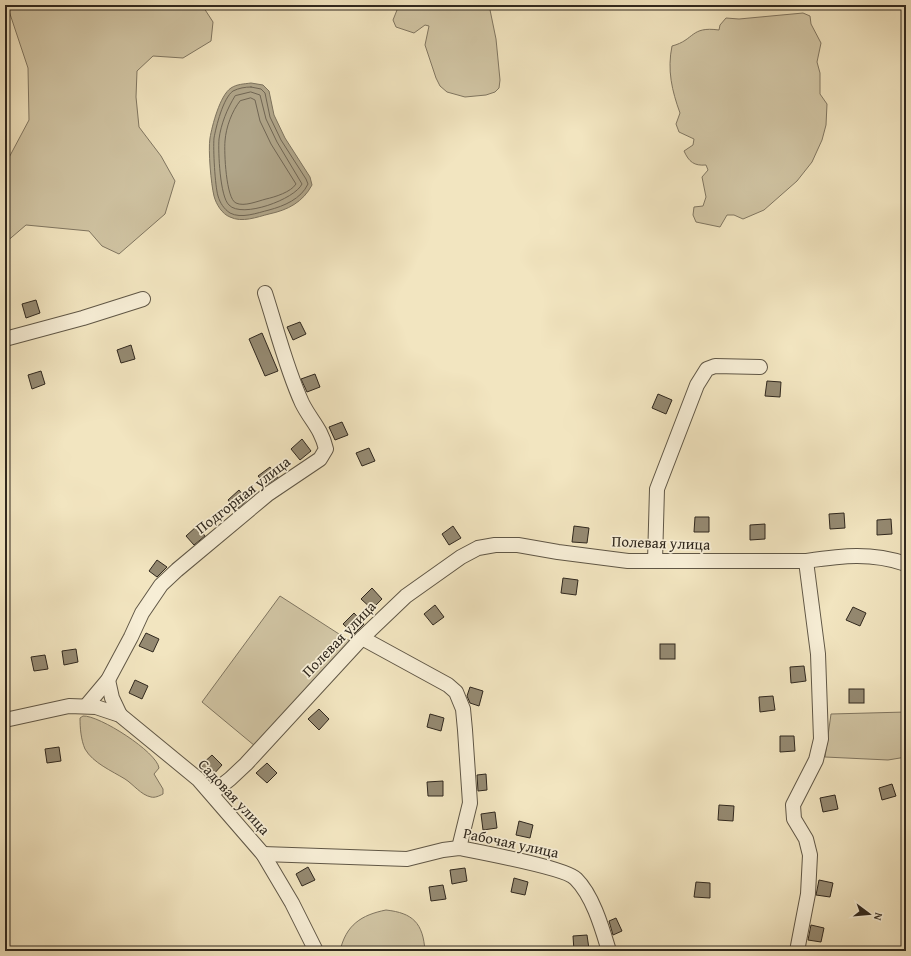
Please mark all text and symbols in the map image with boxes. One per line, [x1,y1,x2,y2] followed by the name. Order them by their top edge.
[191,450,295,538] street label: Подгорная улица
[611,530,711,555] street label: Полевая улица
[297,595,381,681] street label: Полевая улица
[194,754,276,840] street label: Садовая улица
[461,822,562,863] street label: Рабочая улица
[849,894,889,934] north arrow
[870,911,887,923] text: N

